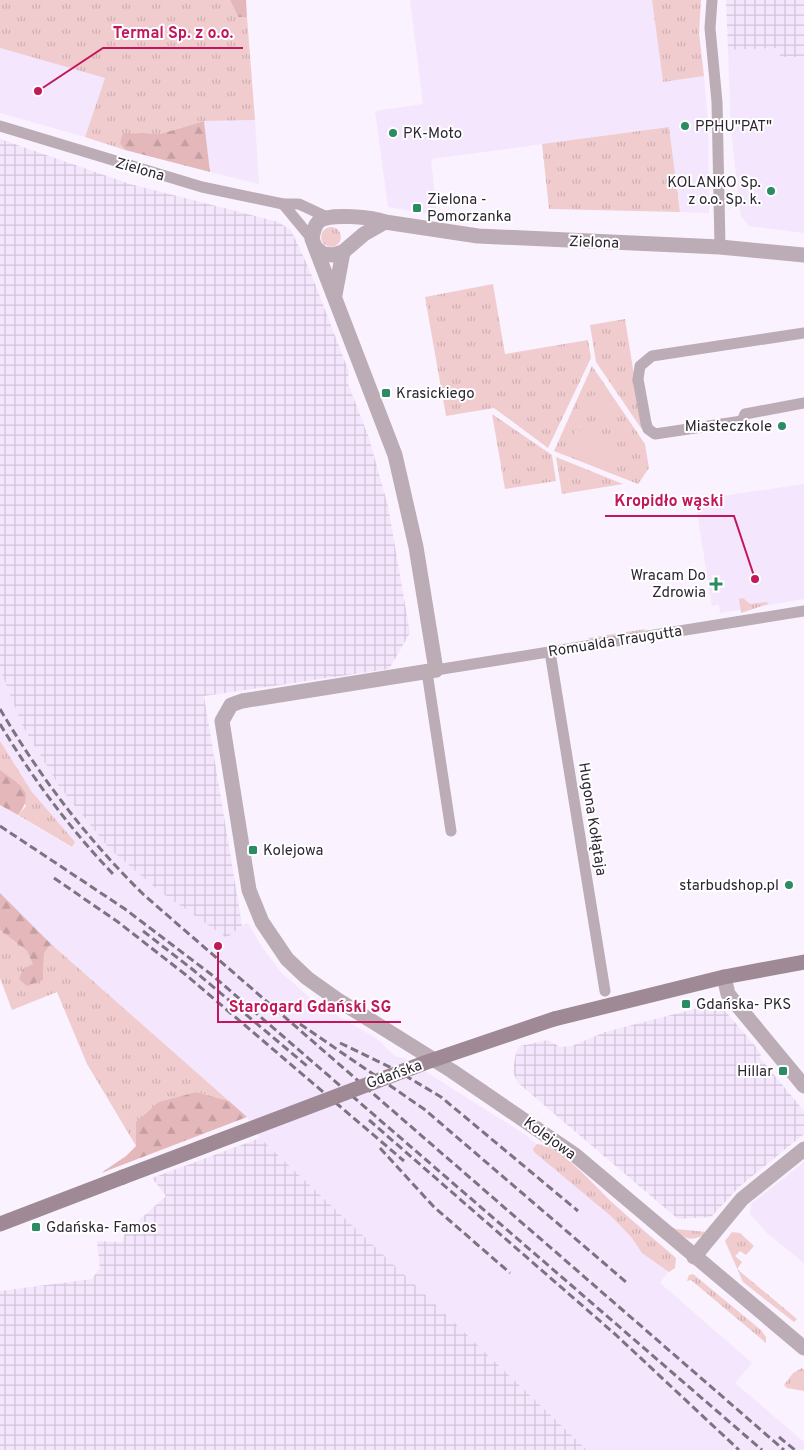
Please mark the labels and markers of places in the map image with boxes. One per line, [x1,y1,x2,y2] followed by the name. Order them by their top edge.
[103,17,243,48] callout: Termal Sp. z o.o.
[695,118,772,137] place label: PPHU"PAT"
[679,120,691,132] marker: PPHU"PAT"
[403,125,462,144] place label: PK-Moto
[387,127,399,139] marker: PK-Moto
[667,174,761,210] place label: KOLANKO Sp. z o.o. Sp. k.
[765,185,777,197] marker: KOLANKO Sp. z o.o. Sp. k.
[427,191,511,227] place label: Zielona - Pomorzanka
[411,202,423,214] marker: Zielona - Pomorzanka
[396,385,475,404] place label: Krasickiego
[380,387,392,399] marker: Krasickiego
[685,418,772,437] place label: Miasteczkole
[776,420,788,432] marker: Miasteczkole
[605,485,734,516] callout: Kropidło wąski
[630,567,706,603] place label: Wracam Do Zdrowia
[710,578,722,590] marker: Wracam Do Zdrowia
[263,842,323,861] place label: Kolejowa
[247,844,259,856] marker: Kolejowa
[679,877,779,896] place label: starbudshop.pl
[783,879,795,891] marker: starbudshop.pl
[218,991,401,1022] callout: Starogard Gdański SG
[696,996,791,1015] place label: Gdańska- PKS
[680,998,692,1010] marker: Gdańska- PKS
[737,1063,773,1082] place label: Hillar
[777,1065,789,1077] marker: Hillar
[46,1219,157,1238] place label: Gdańska- Famos
[30,1221,42,1233] marker: Gdańska- Famos

